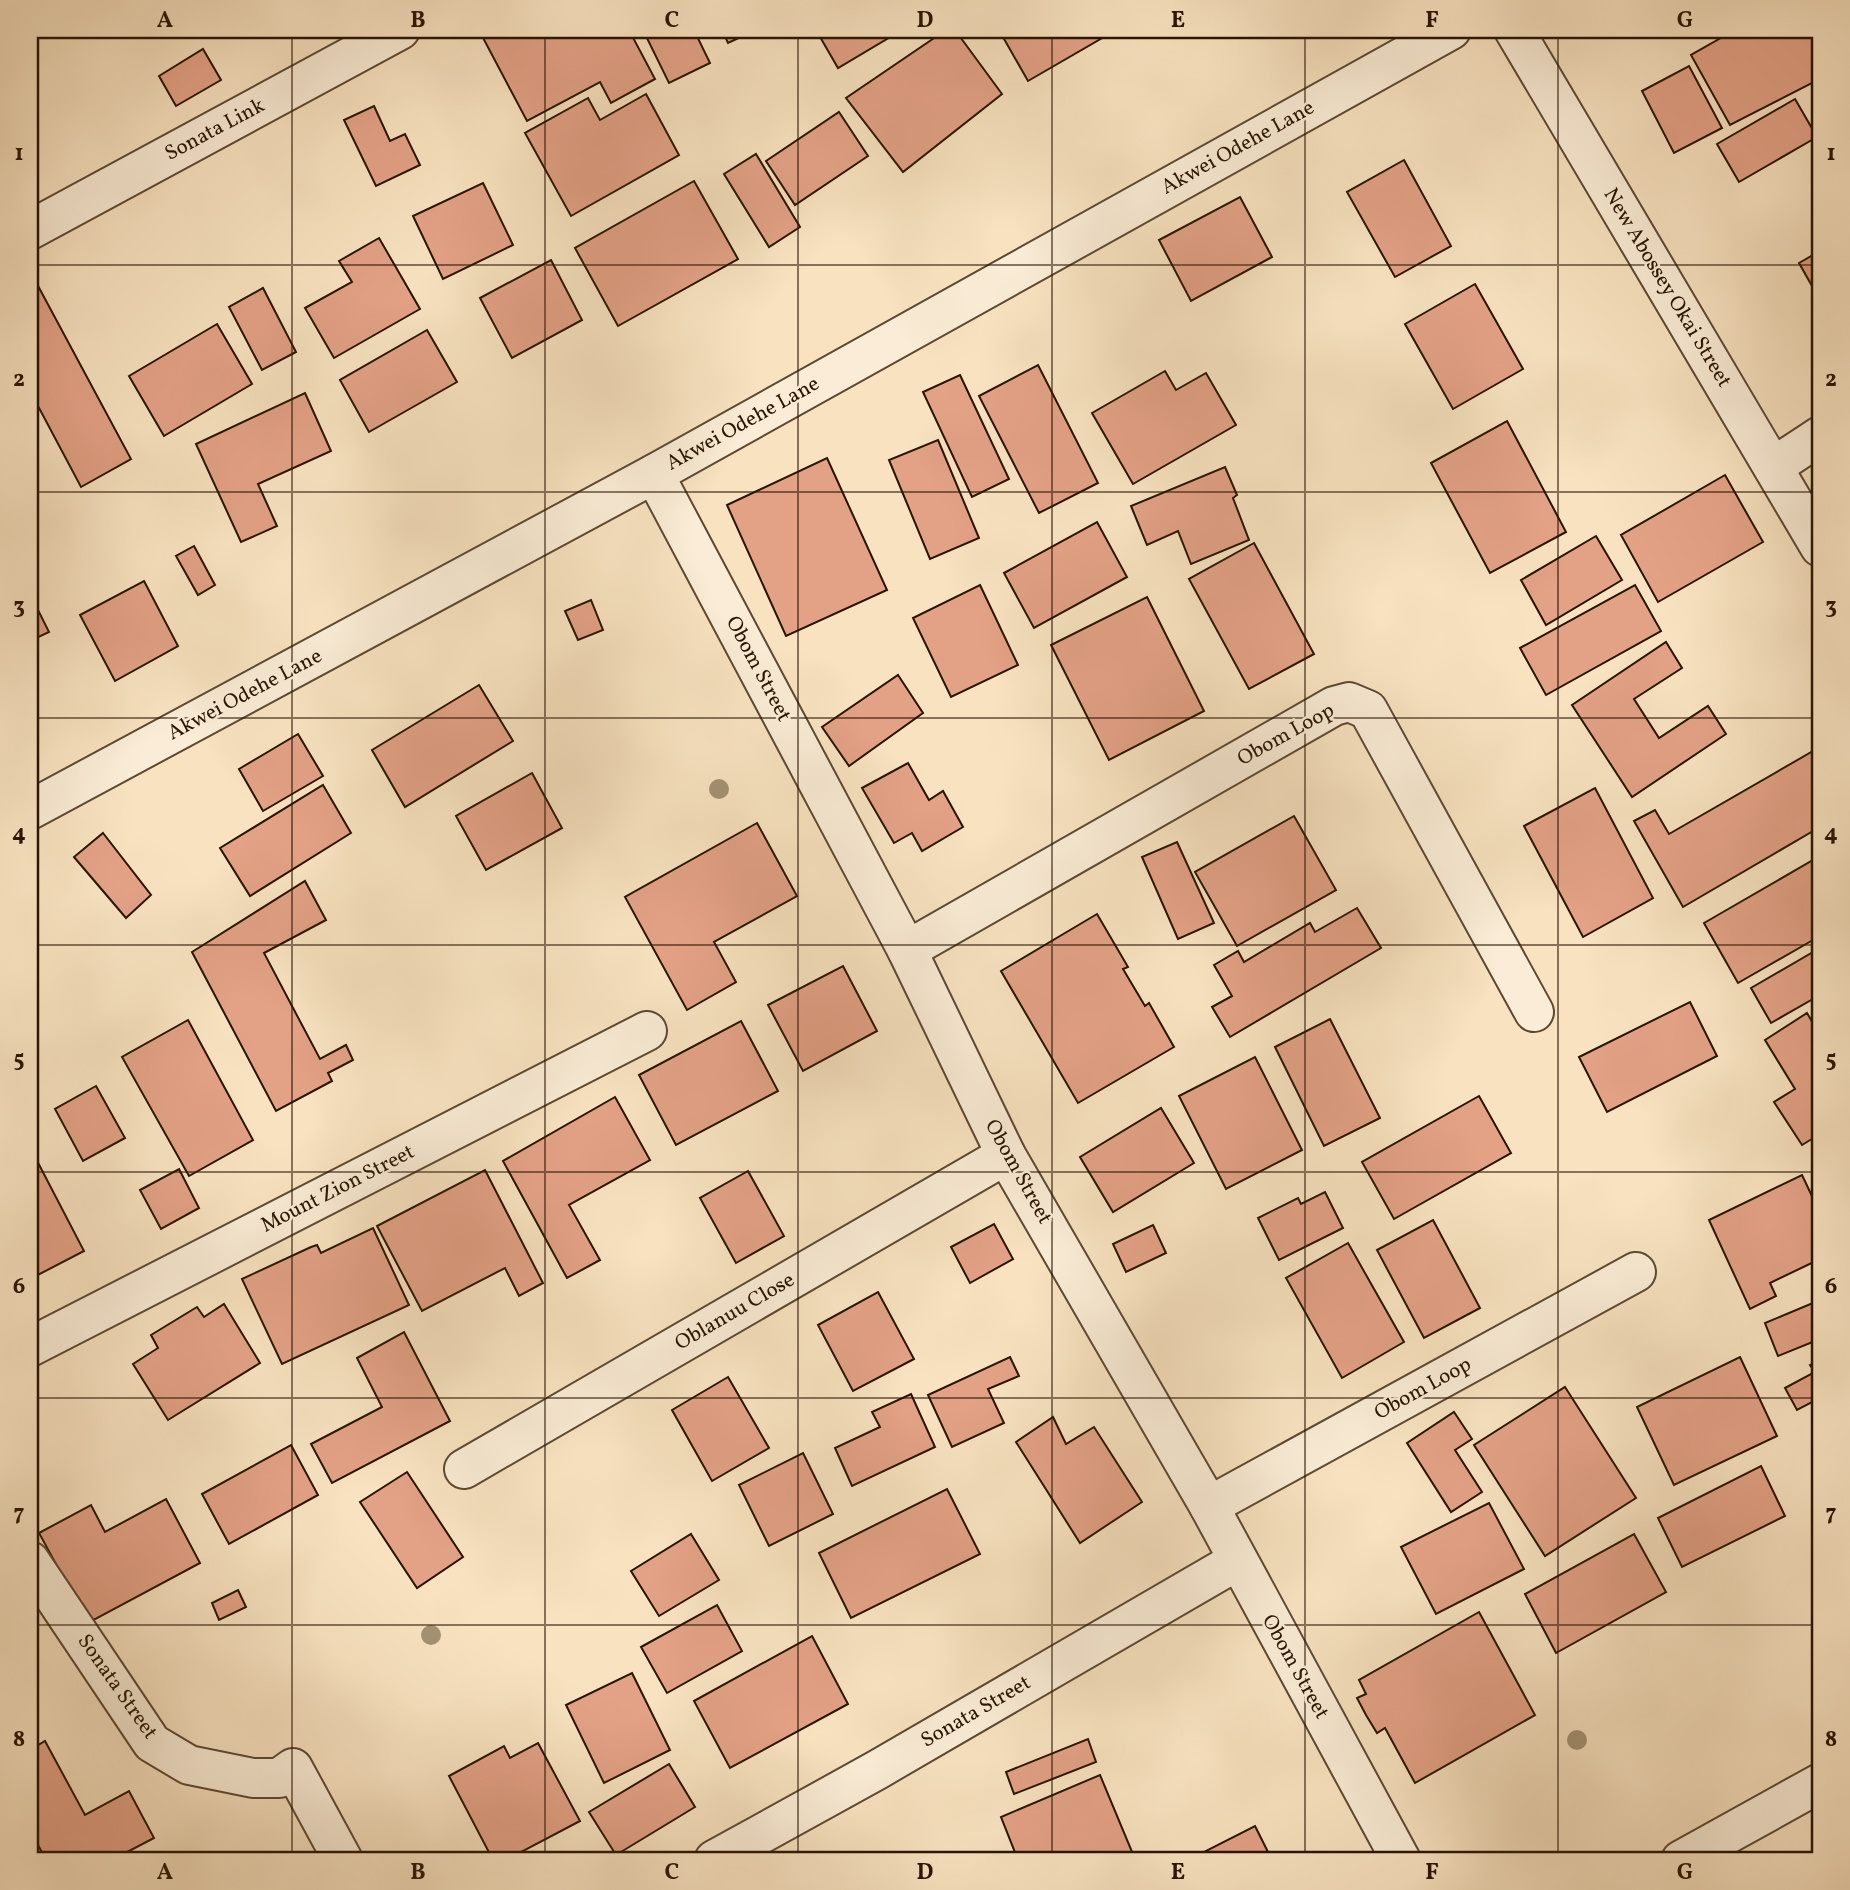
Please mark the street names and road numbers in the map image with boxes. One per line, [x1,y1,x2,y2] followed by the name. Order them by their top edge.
[160,91,271,169] street label: Sonata Link
[1156,94,1320,202] street label: Akwei Odehe Lane
[1596,183,1738,393] street label: New Abossey Okai Street
[661,370,825,478] street label: Akwei Odehe Lane
[718,611,798,727] street label: Obom Street
[163,642,327,748] street label: Akwei Odehe Lane
[1232,696,1340,774] street label: Obom Loop
[977,1114,1059,1230] street label: Obom Street
[256,1138,420,1240] street label: Mount Zion Street
[670,1266,800,1358] street label: Oblanuu Close
[1369,1350,1477,1428] street label: Obom Loop
[1254,1609,1336,1725] street label: Obom Street
[70,1629,164,1745] street label: Sonata Street
[916,1669,1036,1755] street label: Sonata Street

